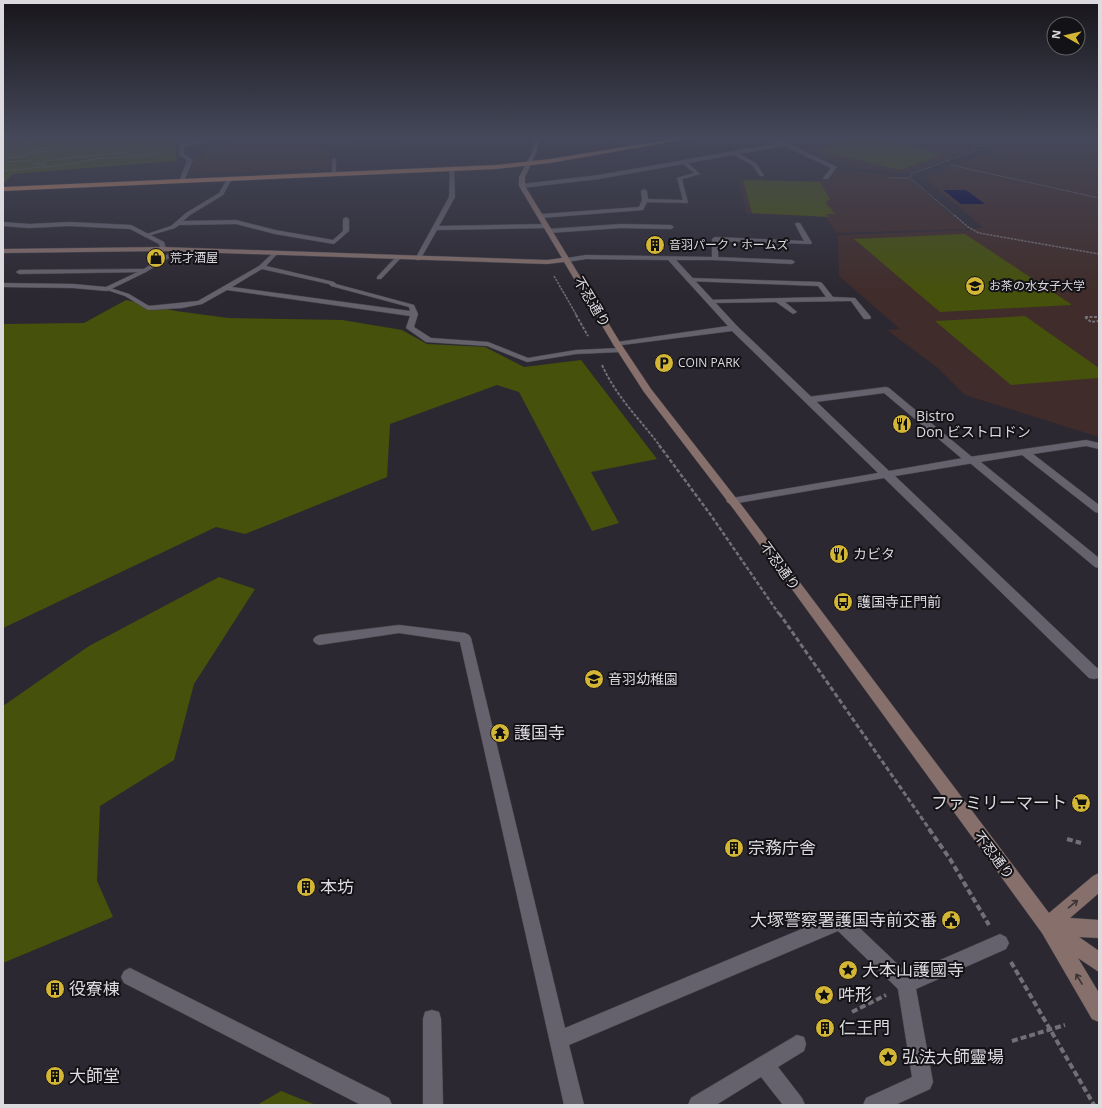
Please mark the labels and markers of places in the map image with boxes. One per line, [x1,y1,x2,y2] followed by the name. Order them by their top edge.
[644,234,666,256] building icon: 音羽パーク・ホームズ
[669,236,788,253] place label: 音羽パーク・ホームズ
[145,247,167,269] shop icon: 荒才酒屋
[170,249,218,266] place label: 荒才酒屋
[964,275,986,297] school or university icon: お茶の水女子大学
[989,277,1085,294] place label: お茶の水女子大学
[653,352,675,374] parking icon: COIN PARK
[678,354,741,371] place label: COIN PARK
[916,406,1031,441] place label: Bistro Don ビストロドン
[891,413,913,435] restaurant icon: Bistro Don ビストロドン
[828,543,850,565] restaurant icon: カビタ
[853,544,895,563] place label: カビタ
[832,591,854,613] bus stop icon: 護国寺正門前
[857,592,941,611] place label: 護国寺正門前
[583,668,605,690] school or university icon: 音羽幼稚園
[608,669,678,688] place label: 音羽幼稚園
[514,721,565,744] place label: 護国寺
[489,722,511,744] temple icon: 護国寺
[931,791,1067,814] place label: ファミリーマート
[1070,792,1092,814] supermarket icon: ファミリーマート
[748,836,816,859] place label: 宗務庁舎
[723,837,745,859] building icon: 宗務庁舎
[320,875,354,898] place label: 本坊
[295,876,317,898] building icon: 本坊
[750,908,937,931] place label: 大塚警察署護国寺前交番
[940,909,962,931] public building icon: 大塚警察署護国寺前交番
[862,958,964,981] place label: 大本山護國寺
[837,959,859,981] place icon: 大本山護國寺
[69,977,120,1000] place label: 役寮棟
[44,978,66,1000] building icon: 役寮棟
[838,983,872,1006] place label: 吽形
[813,984,835,1006] place icon: 吽形
[839,1016,890,1039] place label: 仁王門
[814,1017,836,1039] building icon: 仁王門
[902,1045,1004,1068] place label: 弘法大師靈場
[877,1046,899,1068] place icon: 弘法大師靈場
[69,1064,120,1087] place label: 大師堂
[44,1065,66,1087] building icon: 大師堂

